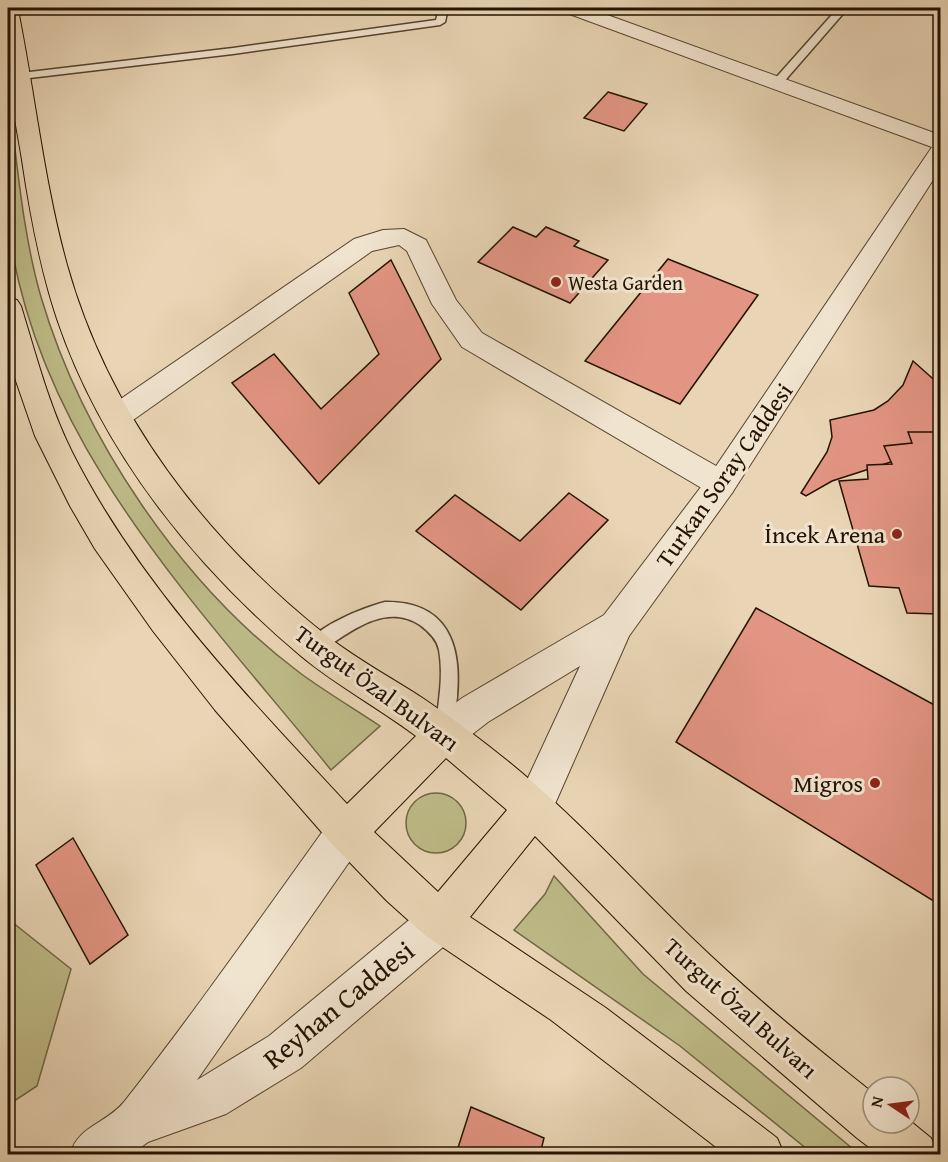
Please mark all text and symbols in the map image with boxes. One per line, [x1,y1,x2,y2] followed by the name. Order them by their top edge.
[568,268,683,297] place label: Westa Garden
[549,275,563,289] marker: Westa Garden
[647,375,801,574] street label: Turkan Soray Caddesi
[765,517,886,552] place label: İncek Arena
[890,527,904,541] marker: İncek Arena
[287,616,467,760] street label: Turgut Özal Bulvarı
[793,766,863,801] place label: Migros
[868,776,882,790] marker: Migros
[656,929,826,1087] street label: Turgut Özal Bulvarı
[253,930,423,1078] street label: Reyhan Caddesi
[861,1075,921,1135] north arrow
[863,1093,889,1110] text: N

